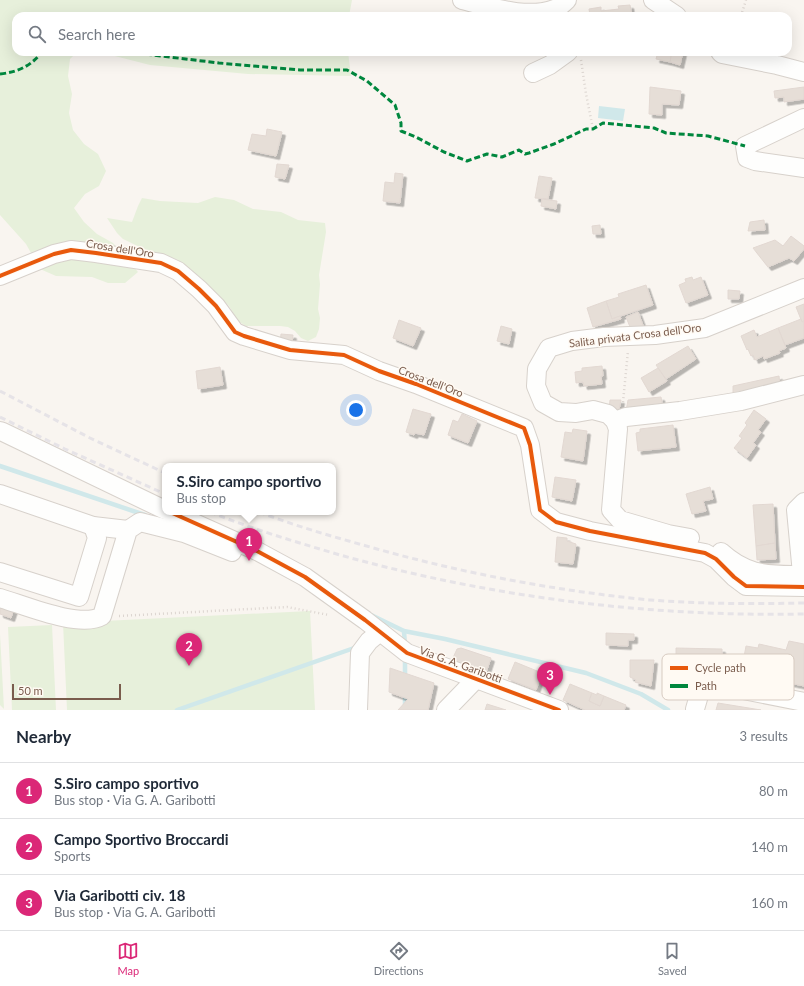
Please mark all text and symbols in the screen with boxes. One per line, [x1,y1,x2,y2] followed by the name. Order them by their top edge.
[12,12,792,56] search box
[26,23,48,45] icon: search
[58,25,135,43] text: Search here
[85,236,155,260] street label: Crosa dell'Oro
[568,320,702,350] street label: Salita privata Crosa dell'Oro
[397,363,465,399] street label: Crosa dell'Oro
[346,400,366,420] your location
[162,463,336,515] popup
[177,472,321,490] text: S.Siro campo sportivo
[177,490,226,506] text: Bus stop
[236,528,262,561] pin: 1
[176,633,202,666] pin: 2
[418,643,504,685] street label: Via G. A. Garibotti
[662,654,794,700] legend
[695,661,746,674] text: Cycle path
[537,662,563,695] pin: 3
[695,679,717,692] text: Path
[12,682,121,701] scale bar
[18,684,43,697] text: 50 m
[16,726,71,747] text: Nearby
[740,728,788,744] text: 3 results
[54,774,199,792] text: S.Siro campo sportivo
[25,783,33,799] text: 1
[759,783,788,799] text: 80 m
[54,792,216,808] text: Bus stop · Via G. A. Garibotti
[54,830,229,848] text: Campo Sportivo Broccardi
[25,839,33,855] text: 2
[751,839,788,855] text: 140 m
[54,848,91,864] text: Sports
[54,886,186,904] text: Via Garibotti civ. 18
[25,895,33,911] text: 3
[751,895,788,911] text: 160 m
[54,904,216,920] text: Bus stop · Via G. A. Garibotti
[117,940,139,977] tab: Map
[374,940,423,977] tab: Directions
[658,940,687,977] tab: Saved

